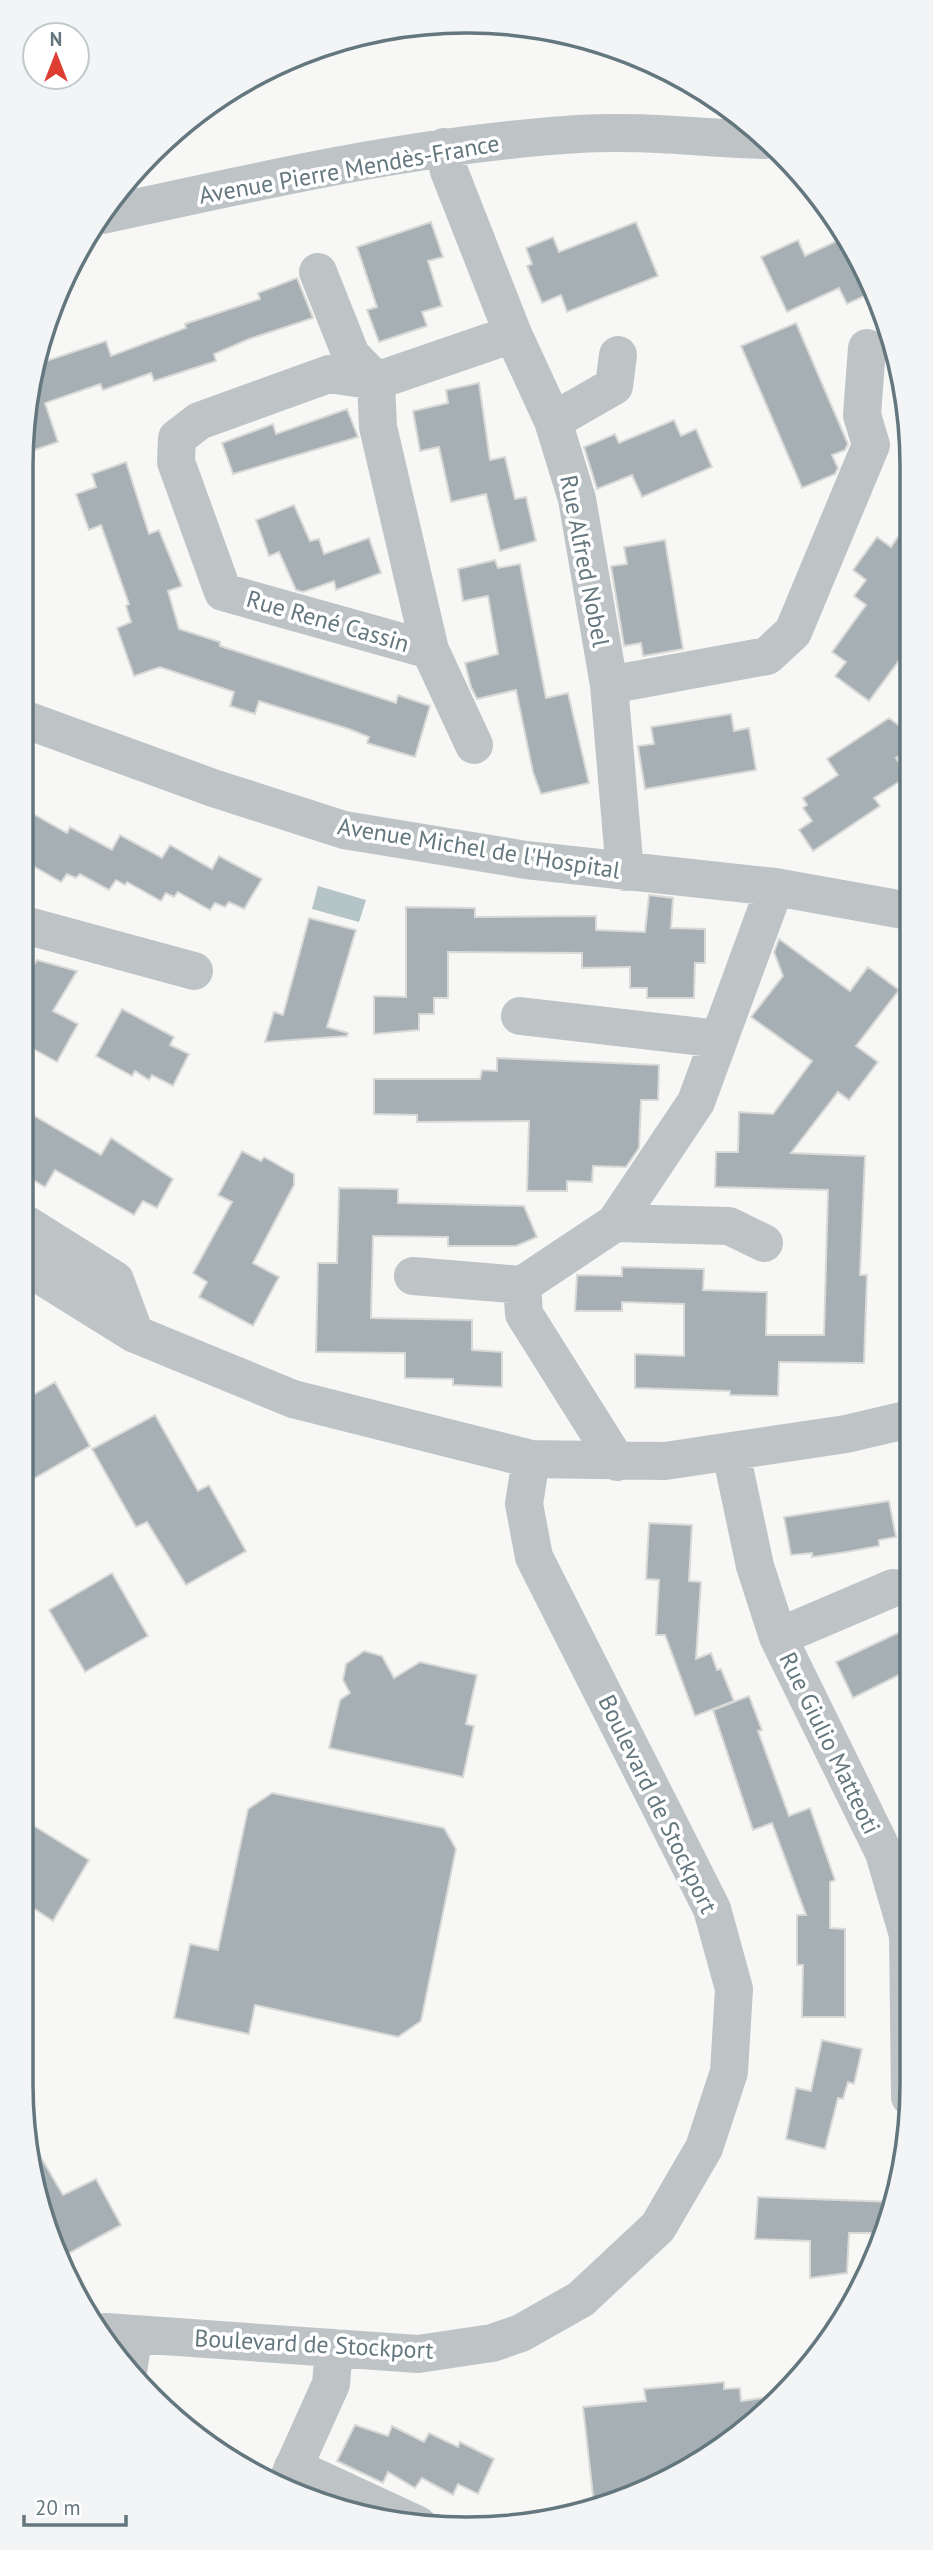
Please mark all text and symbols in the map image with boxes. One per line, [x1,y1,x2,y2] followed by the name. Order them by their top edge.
[21,21,91,91] north arrow
[50,27,62,51] text: N
[196,127,502,211] street label: Avenue Pierre Mendès-France
[553,472,617,650] street label: Rue Alfred Nobel
[243,583,413,659] street label: Rue René Cassin
[336,810,622,886] street label: Avenue Michel de l'Hospital
[773,1647,887,1839] street label: Rue Giulio Matteoti
[592,1690,724,1918] street label: Boulevard de Stockport
[194,2322,434,2366] street label: Boulevard de Stockport
[24,2484,126,2528] scale bar
[35,2494,81,2521] text: 20 m

